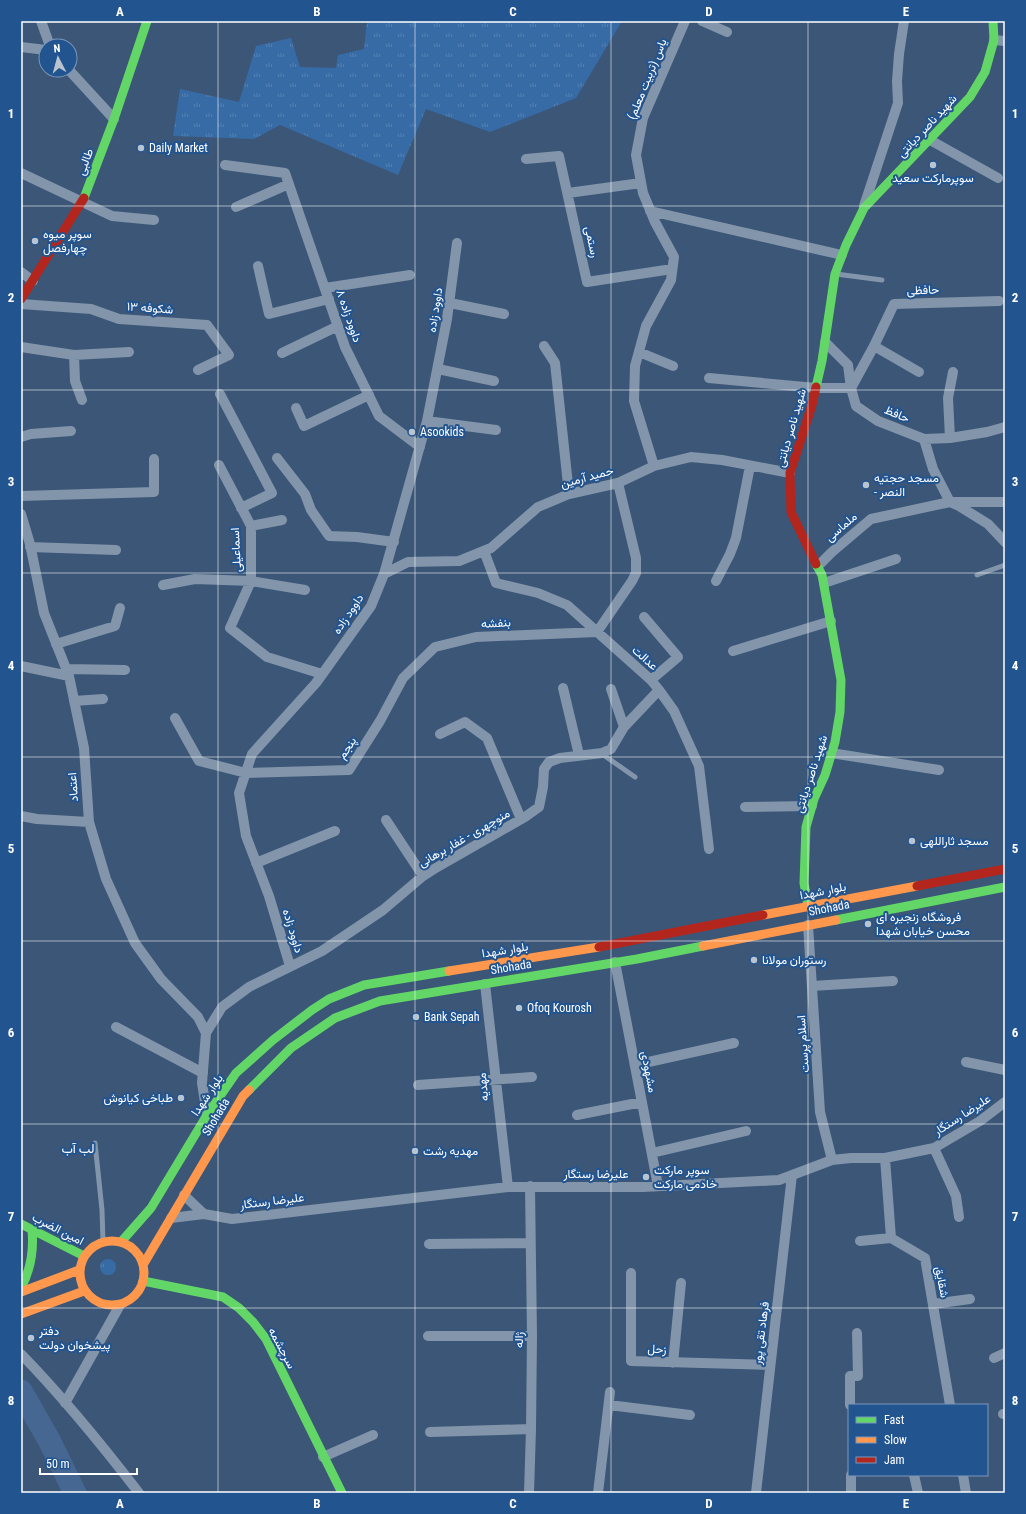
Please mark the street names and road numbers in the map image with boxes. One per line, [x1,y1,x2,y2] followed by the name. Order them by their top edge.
[624,36,671,122] street label: یاس (تربیت معلم)
[894,92,960,161] street label: شهید ناصر دیانتی
[74,147,97,178] street label: طالبی
[581,225,602,259] street label: رستمی
[906,282,940,299] street label: حافظی
[425,286,446,334] street label: داوود زاده
[332,288,365,345] street label: داوود زاده ۸
[126,299,174,318] street label: شکوفه ۱۳
[773,387,810,469] street label: شهید ناصر دیانتی
[882,403,912,425] street label: حافظ
[559,463,615,492] street label: حمید آرمین
[822,509,860,545] street label: ملماسی
[228,527,245,573] street label: اسماعیلی
[330,591,367,637] street label: داوود زاده
[481,615,511,631] street label: بنفشه
[629,643,661,673] street label: عدالت
[792,733,831,815] street label: شهید ناصر دیانتی
[335,734,360,762] street label: پنجم
[65,772,81,802] street label: اعتماد
[416,806,513,871] street label: منوچهری - غفار برهانی
[799,880,848,903] street label: بلوار شهدا
[807,897,851,919] street label: Shohada
[279,907,306,955] street label: داوود زاده
[481,939,529,962] street label: بلوار شهدا
[490,957,533,977] street label: Shohada
[794,1015,813,1073] street label: اسلام پرست
[637,1050,660,1094] street label: مشهودی
[188,1072,227,1119] street label: بلوار شهدا
[475,1072,492,1102] street label: مهدیه
[930,1091,994,1140] street label: علیرضا رستگار
[199,1095,233,1138] street label: Shohada
[562,1167,629,1182] street label: علیرضا رستگار
[238,1190,305,1213] street label: علیرضا رستگار
[29,1210,86,1249] street label: امین الضرب
[931,1265,952,1299] street label: شقایق
[750,1301,773,1366] street label: فرهاد تقی پور
[265,1325,299,1371] street label: سرچشمه
[512,1331,527,1348] street label: ژاله
[647,1342,667,1357] street label: زحل

